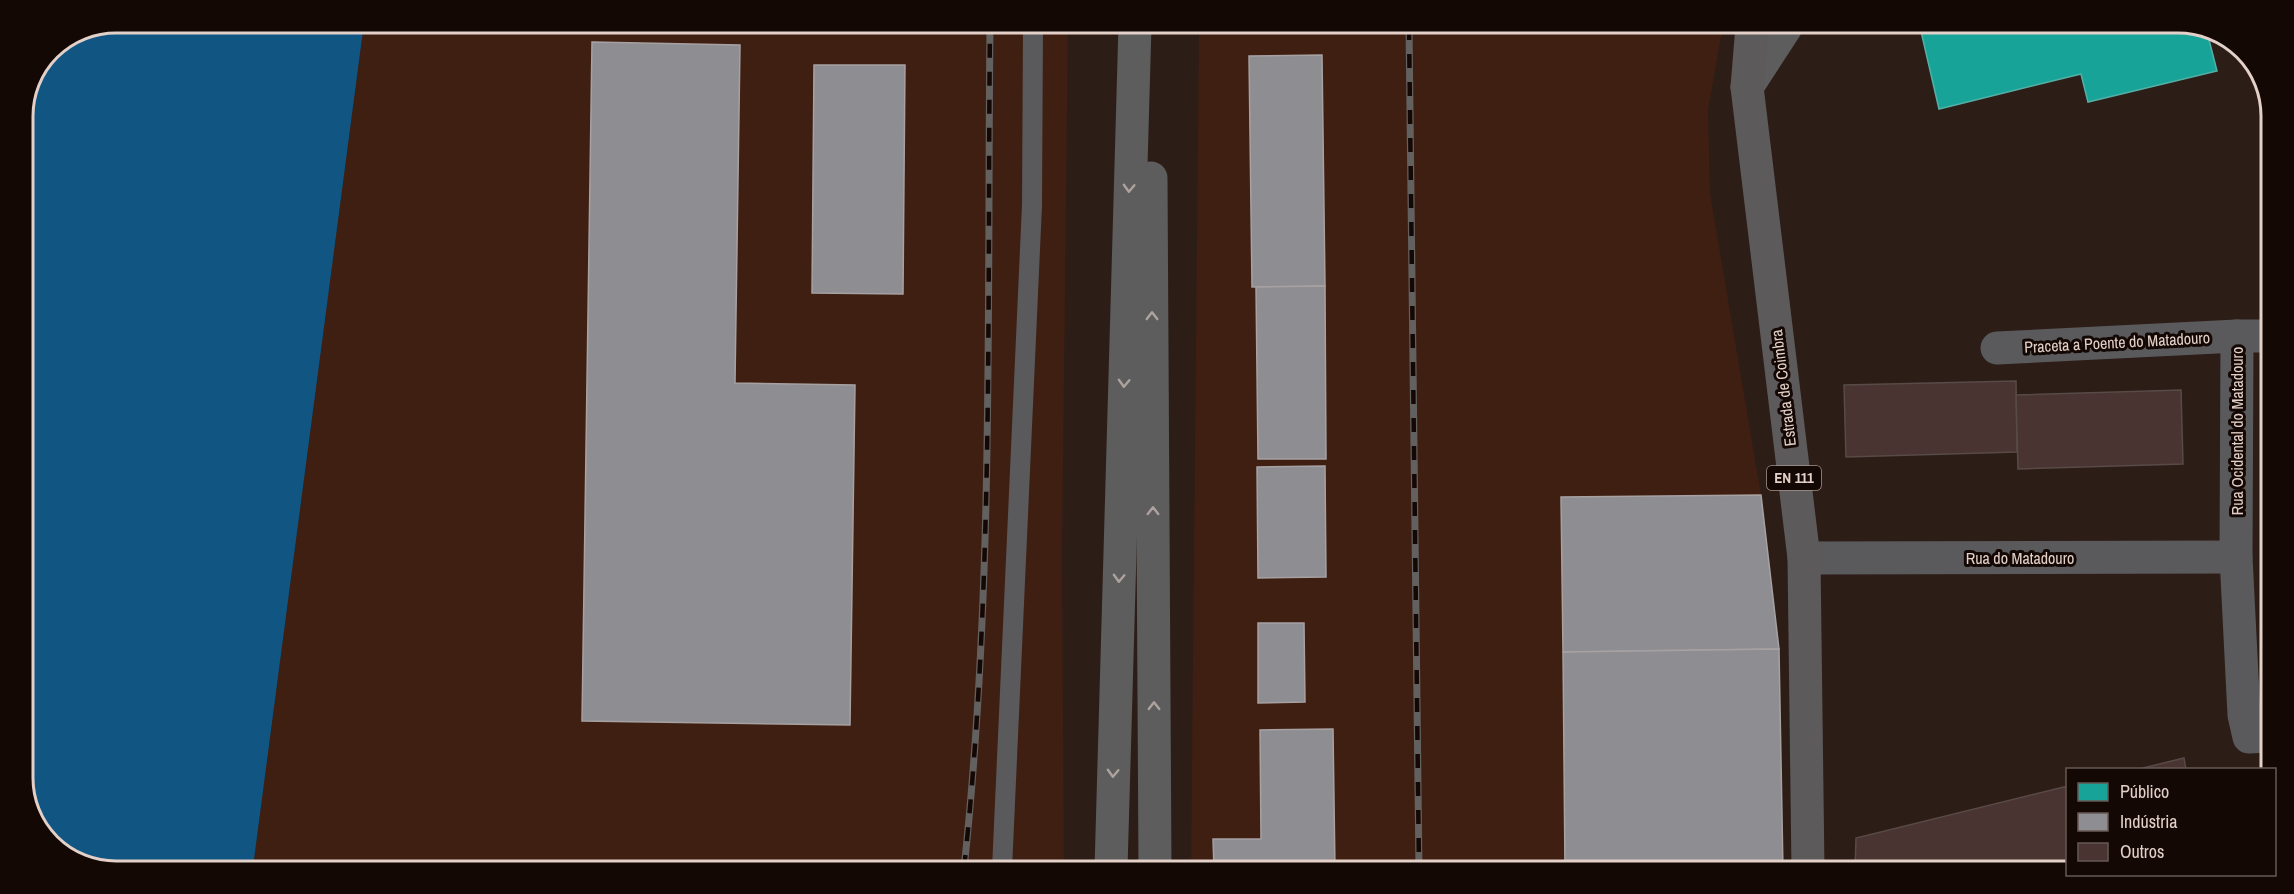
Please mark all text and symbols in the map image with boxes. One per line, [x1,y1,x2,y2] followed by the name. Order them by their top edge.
[1123,184,1136,193] one-way arrow
[1146,311,1158,320] one-way arrow
[2024,326,2210,358] street label: Praceta a Poente do Matadouro
[1765,328,1801,448] street label: Estrada de Coimbra
[2226,347,2248,515] street label: Rua Ocidental do Matadouro
[1118,379,1130,388] one-way arrow
[1767,466,1821,490] road number: EN 111
[1147,506,1159,515] one-way arrow
[1966,547,2074,569] street label: Rua do Matadouro
[1112,574,1125,583] one-way arrow
[1148,701,1160,710] one-way arrow
[2066,768,2276,876] legend
[1107,769,1120,778] one-way arrow
[2120,779,2169,804] text: Público
[2120,809,2177,834] text: Indústria
[2120,839,2164,864] text: Outros

